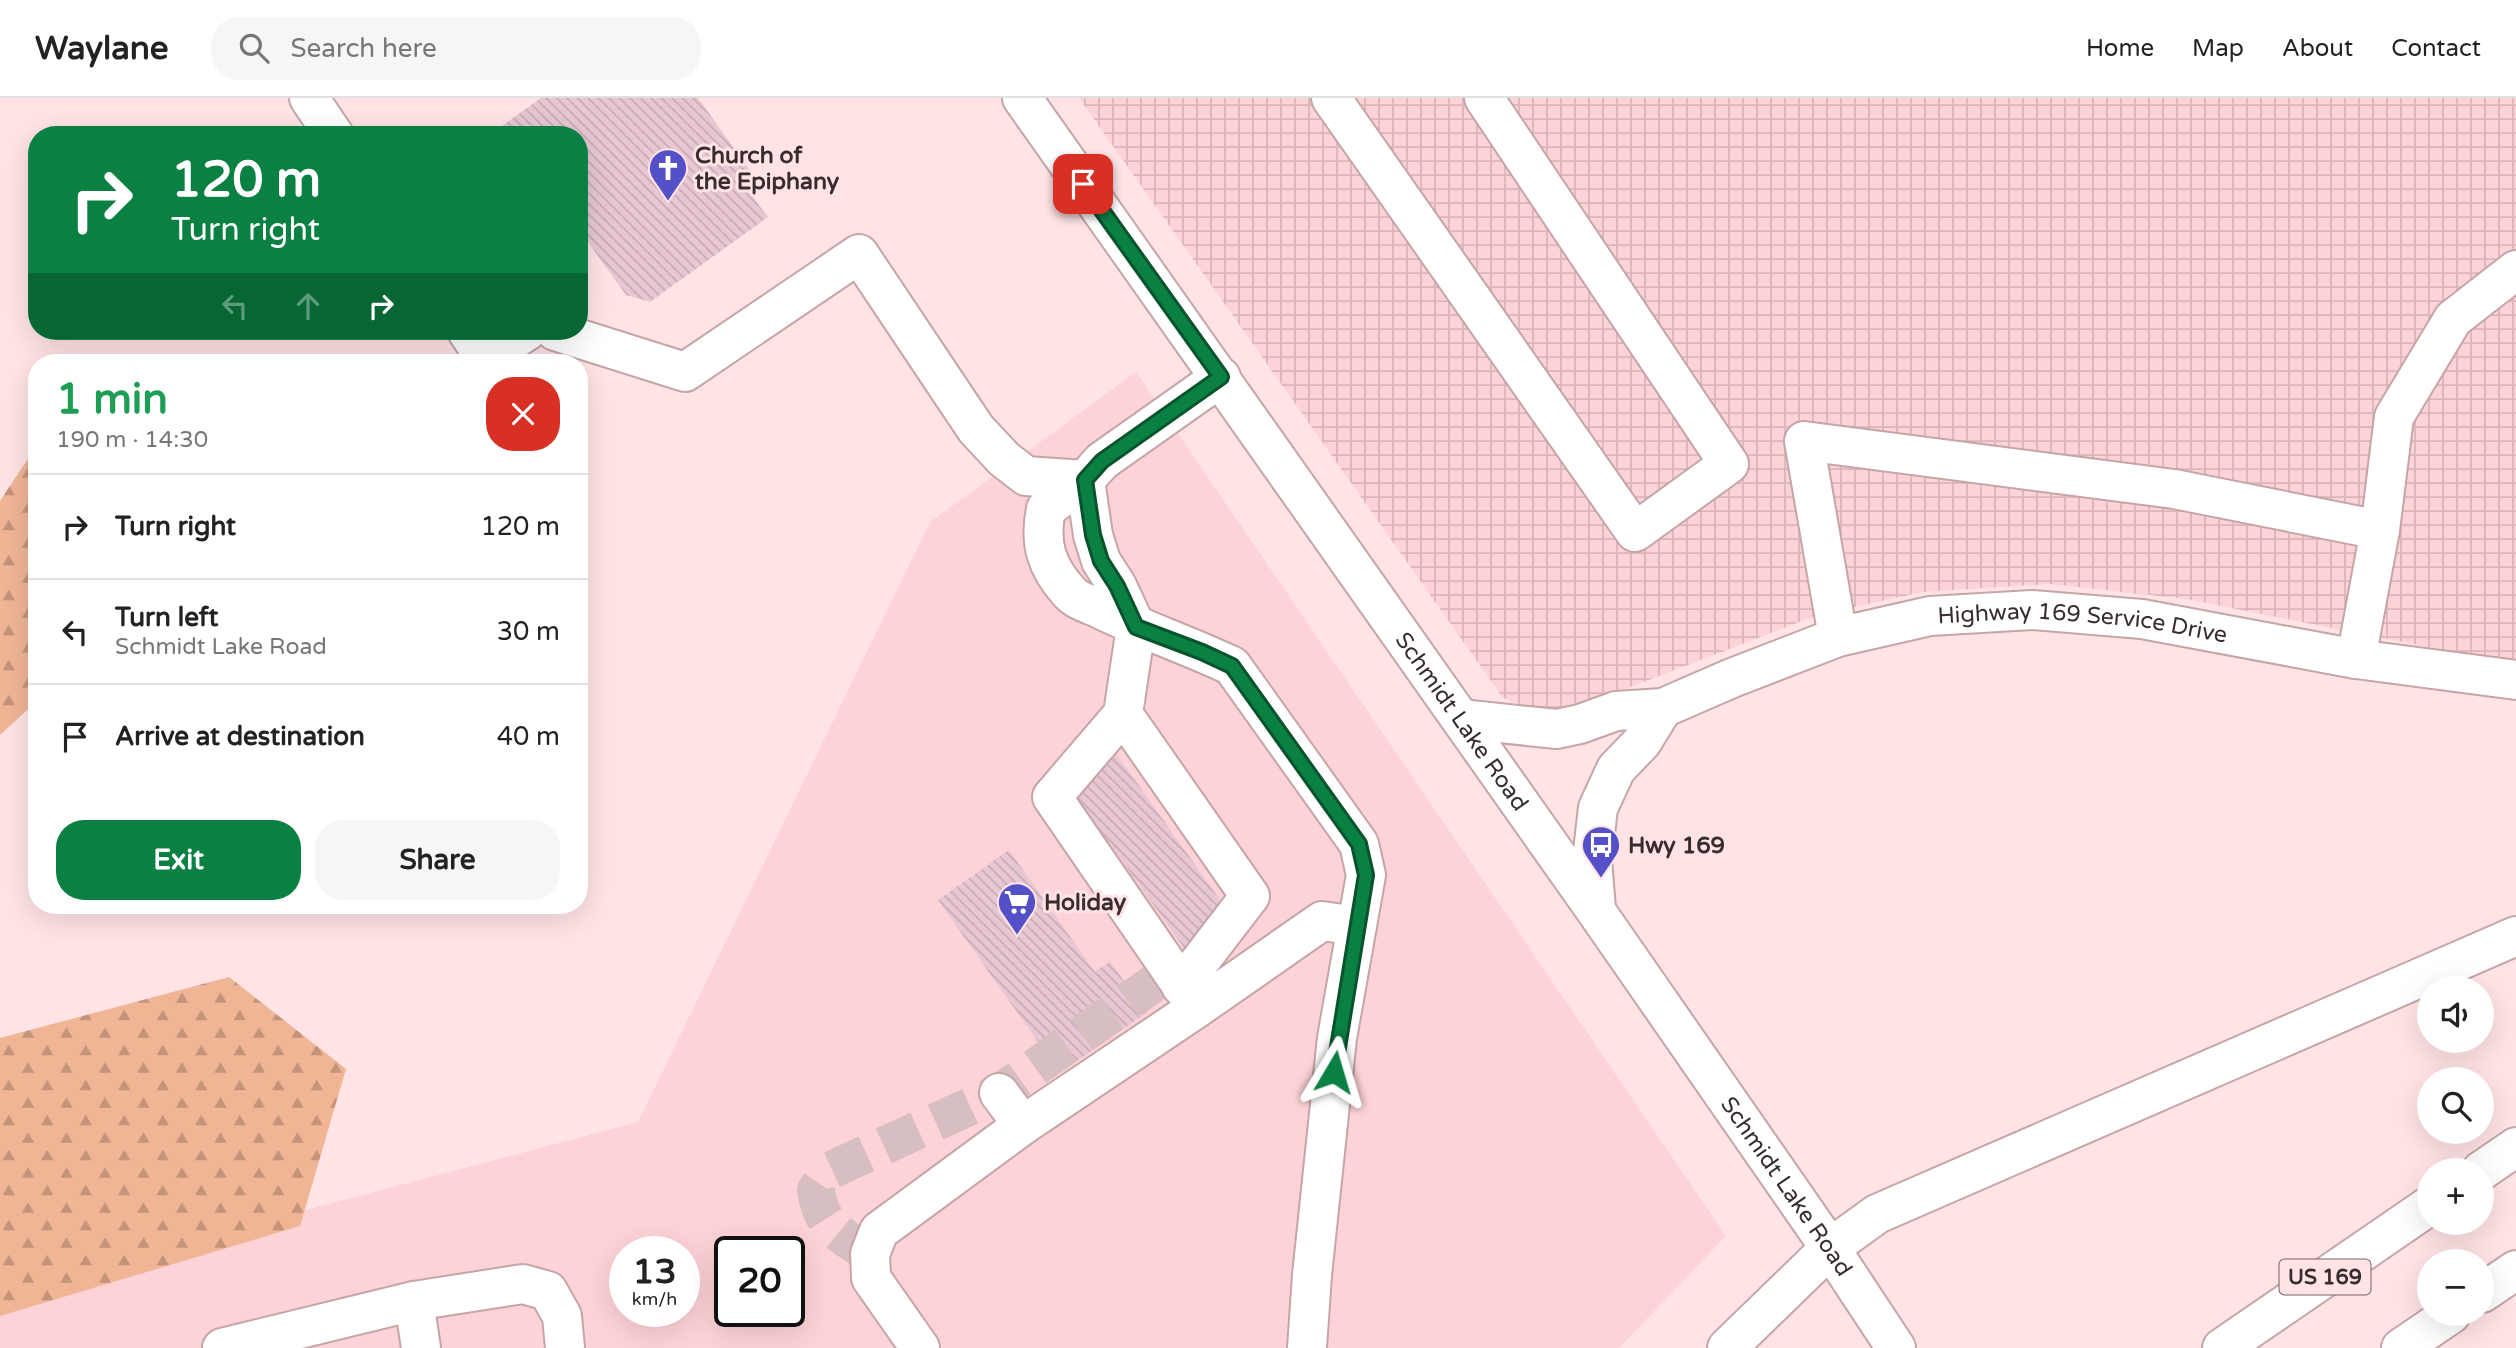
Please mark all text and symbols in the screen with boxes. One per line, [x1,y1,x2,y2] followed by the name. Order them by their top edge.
[211,17,701,80] search box
[35,29,169,68] text: Waylane
[235,29,273,67] icon: search
[291,33,437,64] text: Search here
[2086,34,2154,63] text: Home
[2192,34,2244,63] text: Map
[2282,34,2353,63] text: About
[2391,34,2481,63] text: Contact
[695,142,840,196] place label: Church of the Epiphany
[647,147,689,202] church icon: Church of the Epiphany
[171,151,321,210] text: 120 m
[56,154,147,245] icon: right
[1053,154,1113,214] pin
[1064,165,1102,203] icon: arrive
[171,211,320,249] text: Turn right
[216,287,254,325] icon: left
[289,287,327,325] icon: ahead
[362,287,400,325] icon: right
[56,374,168,425] text: 1 min
[486,377,560,451] button: close
[56,426,208,454] text: 190 m · 14:30
[56,508,94,546] icon: right
[115,511,236,542] text: Turn right
[480,511,560,542] text: 120 m
[1937,597,2229,650] street label: Highway 169 Service Drive
[115,602,218,633] text: Turn left
[56,613,94,651] icon: left
[497,616,560,647] text: 30 m
[1389,627,1534,817] street label: Schmidt Lake Road
[115,633,327,661] text: Schmidt Lake Road
[56,718,94,756] icon: arrive
[115,721,365,752] text: Arrive at destination
[497,721,560,752] text: 40 m
[56,820,301,900] button: Exit
[315,820,560,900] button: Share
[1580,824,1622,879] bus stop icon: Hwy 169
[1628,832,1725,860] place label: Hwy 169
[996,881,1038,936] supermarket icon: Holiday
[1044,889,1127,917] place label: Holiday
[2417,976,2494,1326] map controls
[2417,976,2494,1053] button: sound
[1297,1035,1371,1109] position arrow
[2417,1067,2494,1144] button: search
[1714,1092,1858,1282] street label: Schmidt Lake Road
[2417,1158,2494,1235] button: +
[714,1236,805,1327] speed limit sign: 20
[2417,1249,2494,1326] button: −
[633,1251,676,1293] text: 13
[2280,1260,2370,1294] road number: US 169
[632,1288,677,1310] text: km/h

